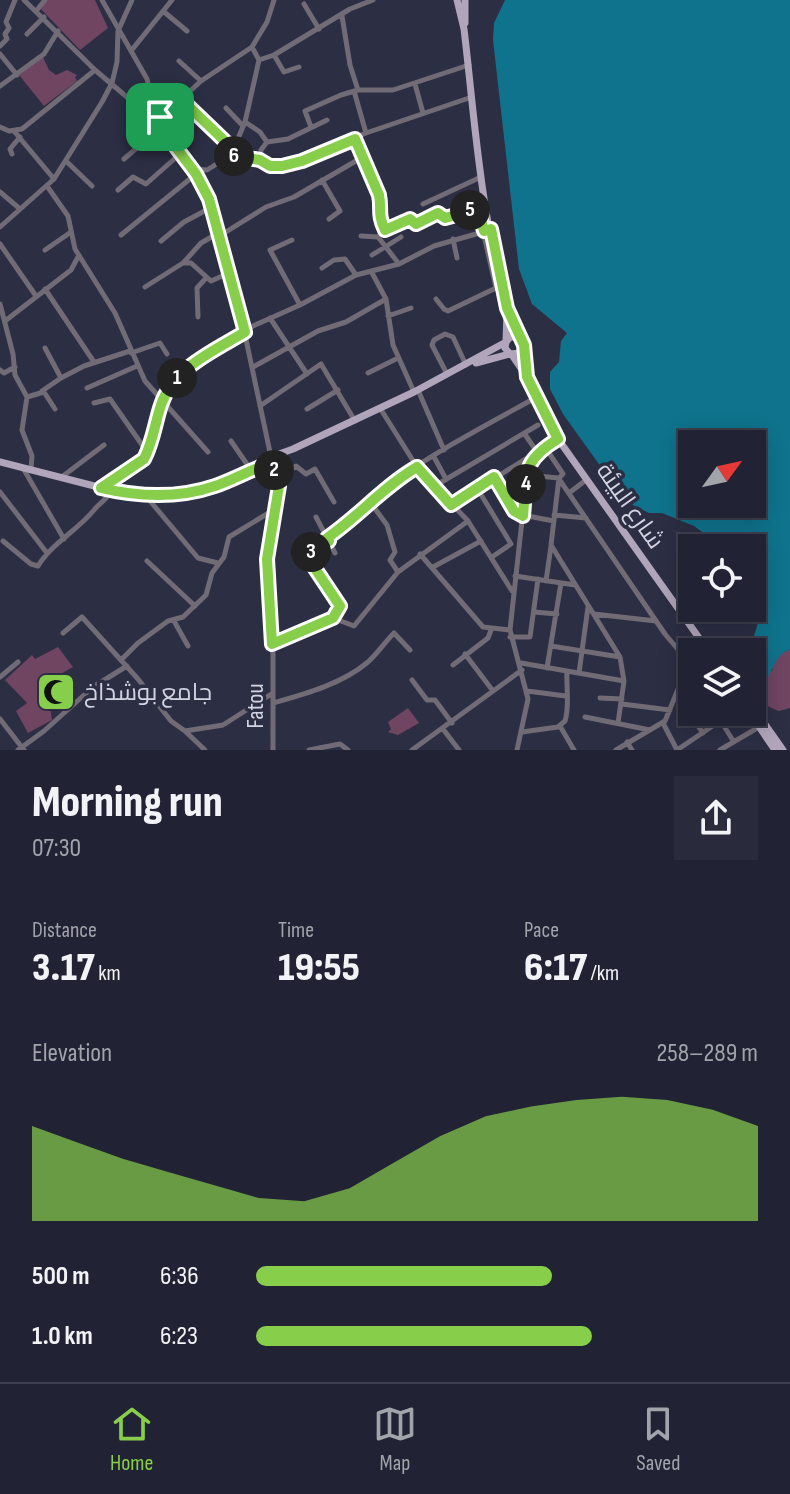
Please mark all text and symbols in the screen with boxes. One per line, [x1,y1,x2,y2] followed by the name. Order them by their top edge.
[126,83,194,151] pin
[138,95,182,139] icon: arrive
[214,136,254,176] pin: 6
[229,142,239,169] text: 6
[450,190,490,230] pin: 5
[465,196,475,223] text: 5
[157,358,197,398] pin: 1
[173,364,181,391] text: 1
[678,430,766,518] north arrow
[678,430,766,726] map controls
[254,450,294,490] pin: 2
[269,456,279,483] text: 2
[589,457,670,555] street label: شارع البيئة
[506,464,546,504] pin: 4
[521,470,531,497] text: 4
[291,532,331,572] pin: 3
[678,534,766,622] button: locate
[306,538,316,565] text: 3
[678,638,766,726] button: layers
[35,671,77,713] mosque icon: جامع بوشذاخ
[84,678,212,708] place label: جامع بوشذاخ
[241,683,270,729] street label: Fatou
[32,776,223,829] text: Morning run
[674,776,758,860] button: share
[32,833,81,864] text: 07:30
[32,917,97,944] text: Distance
[278,917,314,944] text: Time
[524,917,559,944] text: Pace
[32,944,95,992] text: 3.17
[278,944,360,992] text: 19:55
[524,944,587,992] text: 6:17
[95,960,121,987] text: km
[587,960,619,987] text: /km
[32,1038,112,1069] text: Elevation
[657,1038,758,1069] text: 258–289 m
[32,1261,89,1292] text: 500 m
[160,1261,199,1292] text: 6:36
[32,1321,93,1352] text: 1.0 km
[160,1321,198,1352] text: 6:23
[110,1402,154,1477] tab: Home
[373,1402,417,1477] tab: Map
[636,1402,680,1477] tab: Saved

